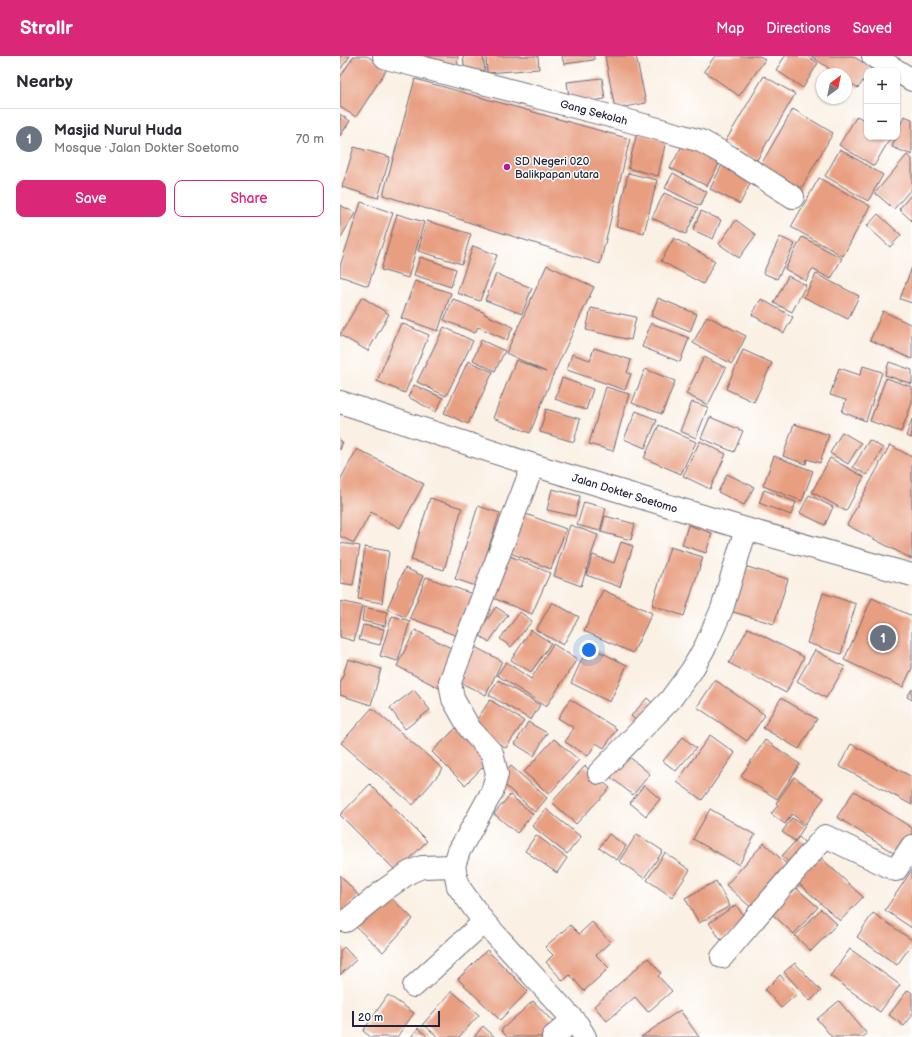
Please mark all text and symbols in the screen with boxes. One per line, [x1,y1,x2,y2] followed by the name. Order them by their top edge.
[20,17,73,40] text: Strollr
[716,20,744,37] text: Map
[766,20,831,37] text: Directions
[853,20,892,37] text: Saved
[816,68,852,104] north arrow
[864,68,900,140] map controls
[864,68,900,104] button: +
[16,72,73,92] text: Nearby
[559,97,629,128] street label: Gang Sekolah
[864,104,900,140] button: −
[54,121,182,140] text: Masjid Nurul Huda
[26,131,32,147] text: 1
[296,131,324,147] text: 70 m
[54,140,239,156] text: Mosque · Jalan Dokter Soetomo
[515,155,599,181] place label: SD Negeri 020 Balikpapan utara
[502,162,512,172] marker: SD Negeri 020 Balikpapan utara
[16,180,166,217] button: Save
[174,180,324,217] button: Share
[570,471,679,516] street label: Jalan Dokter Soetomo
[870,623,896,653] pin: 1
[579,640,599,660] your location
[352,1009,440,1028] scale bar
[358,1011,383,1024] text: 20 m

